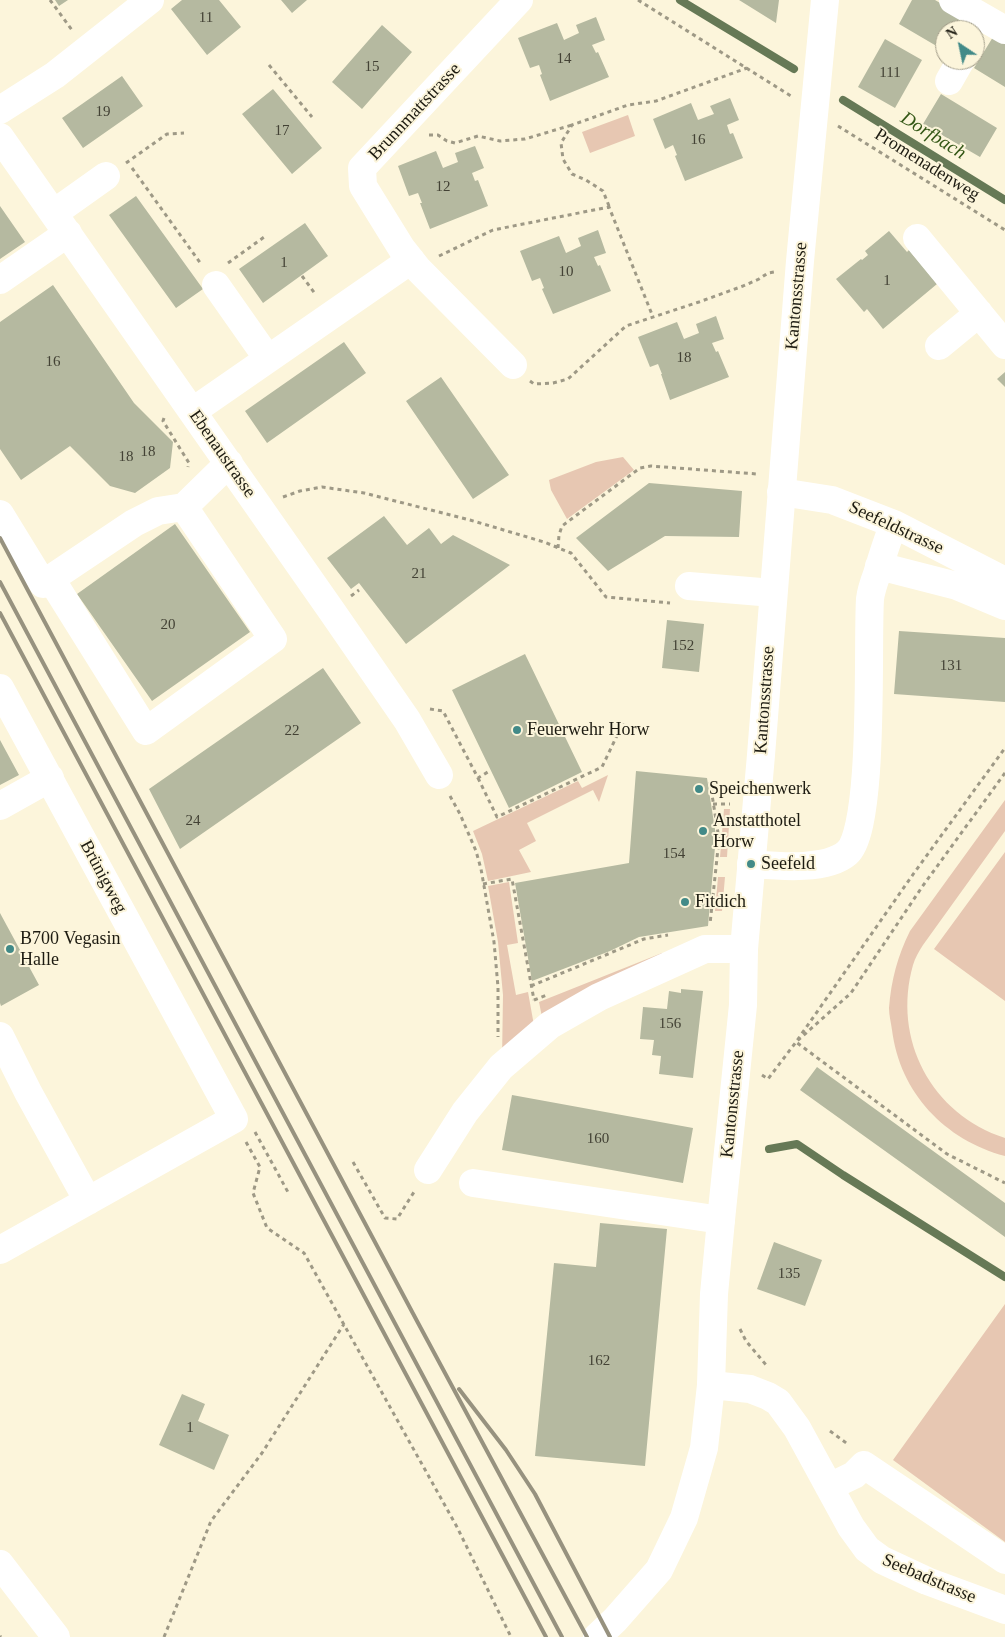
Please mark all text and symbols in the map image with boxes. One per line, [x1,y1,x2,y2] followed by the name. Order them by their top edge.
[199,9,213,27] house number: 11
[935,20,985,70] north arrow
[944,24,960,42] text: N
[556,50,572,68] house number: 14
[364,58,380,76] house number: 15
[364,59,466,165] street label: Brunnmattstrasse
[879,64,901,82] house number: 111
[96,103,110,121] house number: 19
[896,107,970,165] water label: Dorfbach
[274,122,290,140] house number: 17
[870,124,984,206] street label: Promenadenweg
[690,131,706,149] house number: 16
[436,178,450,196] house number: 12
[782,241,812,351] street label: Kantonsstrasse
[280,254,288,272] house number: 1
[558,263,574,281] house number: 10
[883,272,891,290] house number: 1
[676,349,692,367] house number: 18
[46,353,60,371] house number: 16
[184,406,260,502] street label: Ebenaustrasse
[140,443,156,461] house number: 18
[118,448,134,466] house number: 18
[845,497,947,559] street label: Seefeldstrasse
[412,565,426,583] house number: 21
[160,616,176,634] house number: 20
[672,637,694,655] house number: 152
[750,645,780,755] street label: Kantonsstrasse
[940,657,962,675] house number: 131
[527,719,649,741] place label: Feuerwehr Horw
[284,722,300,740] house number: 22
[511,724,523,736] marker: Feuerwehr Horw
[709,778,811,800] place label: Speichenwerk
[693,783,705,795] marker: Speichenwerk
[713,810,801,852] place label: Anstatthotel Horw
[186,812,200,830] house number: 24
[697,825,709,837] marker: Anstatthotel Horw
[75,837,131,917] street label: Brünigweg
[663,845,685,863] house number: 154
[761,853,815,875] place label: Seefeld
[745,858,757,870] marker: Seefeld
[695,891,746,913] place label: Fitdich
[679,896,691,908] marker: Fitdich
[20,928,120,971] place label: B700 Vegasin Halle
[4,943,16,955] marker: B700 Vegasin Halle
[659,1015,681,1033] house number: 156
[717,1049,749,1159] street label: Kantonsstrasse
[587,1130,609,1148] house number: 160
[778,1265,800,1283] house number: 135
[588,1352,610,1370] house number: 162
[186,1419,194,1437] house number: 1
[879,1550,979,1608] street label: Seebadstrasse

